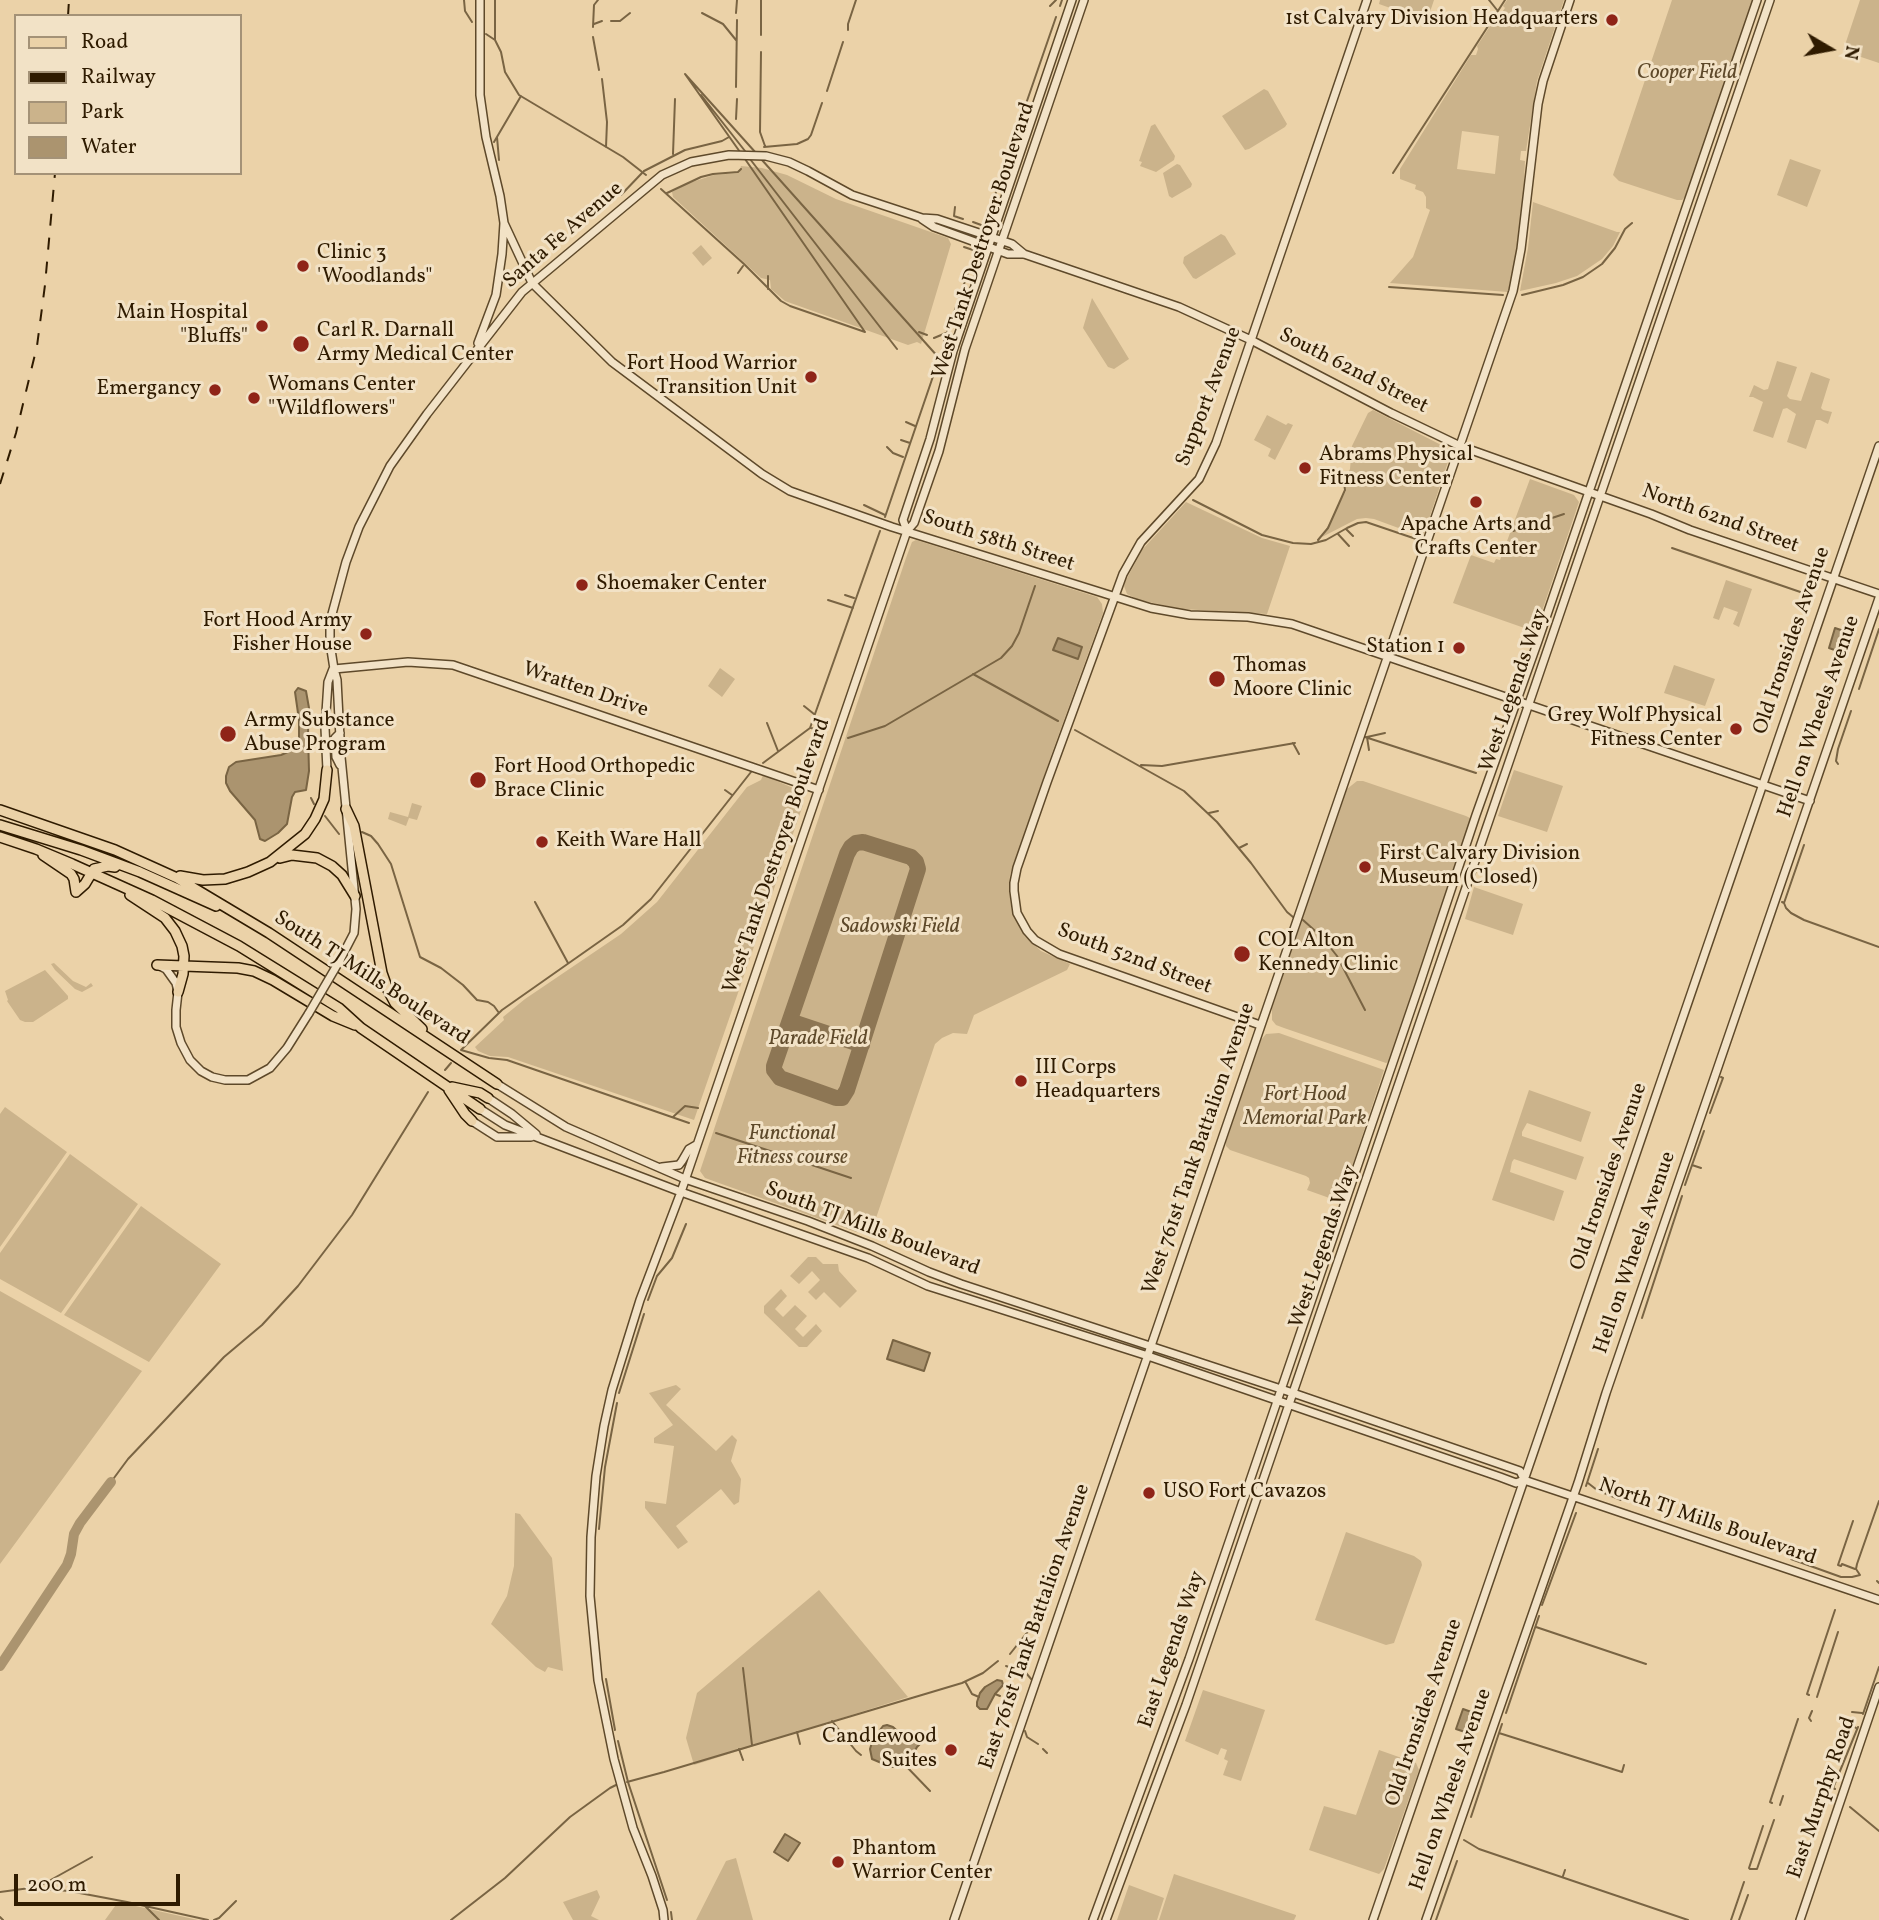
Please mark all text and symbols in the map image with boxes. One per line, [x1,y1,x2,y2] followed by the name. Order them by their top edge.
[1285,7,1598,33] place label: 1st Calvary Division Headquarters
[1604,12,1620,28] marker: 1st Calvary Division Headquarters
[14,14,242,175] legend
[1795,14,1865,84] north arrow
[81,28,128,57] text: Road
[1837,44,1865,62] text: N
[1637,61,1737,87] park label: Cooper Field
[81,63,156,92] text: Railway
[81,98,124,127] text: Park
[928,99,1042,383] street label: West Tank Destroyer Boulevard
[81,133,137,162] text: Water
[499,177,629,295] street label: Santa Fe Avenue
[317,241,432,291] place label: Clinic 3 'Woodlands"
[295,258,311,274] marker: Clinic 3 'Woodlands"
[116,301,248,351] place label: Main Hospital "Bluffs"
[254,318,270,334] marker: Main Hospital "Bluffs"
[317,319,514,369] place label: Carl R. Darnall Army Medical Center
[1274,323,1432,421] street label: South 62nd Street
[1172,324,1248,470] street label: Support Avenue
[291,334,311,354] marker: Carl R. Darnall Army Medical Center
[627,352,797,402] place label: Fort Hood Warrior Transition Unit
[803,369,819,385] marker: Fort Hood Warrior Transition Unit
[268,373,415,423] place label: Womans Center "Wildflowers"
[97,377,201,403] place label: Emergancy
[207,382,223,398] marker: Emergancy
[246,390,262,406] marker: Womans Center "Wildflowers"
[1319,443,1473,493] place label: Abrams Physical Fitness Center
[1297,460,1313,476] marker: Abrams Physical Fitness Center
[1638,480,1802,560] street label: North 62nd Street
[1468,494,1484,510] marker: Apache Arts and Crafts Center
[919,506,1077,578] street label: South 58th Street
[1401,513,1551,563] place label: Apache Arts and Crafts Center
[1749,544,1837,738] street label: Old Ironsides Avenue
[596,572,766,598] place label: Shoemaker Center
[574,577,590,593] marker: Shoemaker Center
[1475,606,1555,776] street label: West Legends Way
[203,609,352,659] place label: Fort Hood Army Fisher House
[1774,613,1866,821] street label: Hell on Wheels Avenue
[358,626,374,642] marker: Fort Hood Army Fisher House
[1366,635,1445,661] place label: Station 1
[1451,640,1467,656] marker: Station 1
[1233,654,1352,704] place label: Thomas Moore Clinic
[519,658,651,724] street label: Wratten Drive
[1207,669,1227,689] marker: Thomas Moore Clinic
[1548,704,1722,754] place label: Grey Wolf Physical Fitness Center
[244,709,395,759] place label: Army Substance Abuse Program
[719,715,837,997] street label: West Tank Destroyer Boulevard
[1728,721,1744,737] marker: Grey Wolf Physical Fitness Center
[218,724,238,744] marker: Army Substance Abuse Program
[494,755,695,805] place label: Fort Hood Orthopedic Brace Clinic
[468,770,488,790] marker: Fort Hood Orthopedic Brace Clinic
[556,829,702,855] place label: Keith Ware Hall
[534,834,550,850] marker: Keith Ware Hall
[1379,842,1580,892] place label: First Calvary Division Museum (Closed)
[1357,859,1373,875] marker: First Calvary Division Museum (Closed)
[269,906,473,1052] street label: South TJ Mills Boulevard
[840,915,960,941] park label: Sadowski Field
[1053,919,1215,1001] street label: South 52nd Street
[1258,929,1398,979] place label: COL Alton Kennedy Clinic
[1232,944,1252,964] marker: COL Alton Kennedy Clinic
[1138,1000,1262,1298] street label: West 761st Tank Battalion Avenue
[768,1027,868,1053] park label: Parade Field
[1035,1056,1161,1106] place label: III Corps Headquarters
[1013,1073,1029,1089] marker: III Corps Headquarters
[1566,1080,1654,1274] street label: Old Ironsides Avenue
[1244,1083,1366,1133] park label: Fort Hood Memorial Park
[736,1122,848,1172] park label: Functional Fitness course
[1590,1149,1682,1357] street label: Hell on Wheels Avenue
[1285,1162,1365,1332] street label: West Legends Way
[761,1177,983,1283] street label: South TJ Mills Boulevard
[1595,1474,1819,1572] street label: North TJ Mills Boulevard
[1163,1480,1326,1506] place label: USO Fort Cavazos
[975,1481,1097,1773] street label: East 761st Tank Battalion Avenue
[1141,1485,1157,1501] marker: USO Fort Cavazos
[1134,1568,1212,1732] street label: East Legends Way
[1381,1616,1469,1810] street label: Old Ironsides Avenue
[1406,1686,1498,1894] street label: Hell on Wheels Avenue
[1783,1714,1863,1882] street label: East Murphy Road
[822,1725,937,1775] place label: Candlewood Suites
[943,1742,959,1758] marker: Candlewood Suites
[852,1837,992,1887] place label: Phantom Warrior Center
[830,1854,846,1870] marker: Phantom Warrior Center
[18,1860,184,1904] scale bar
[27,1871,87,1900] text: 200 m

